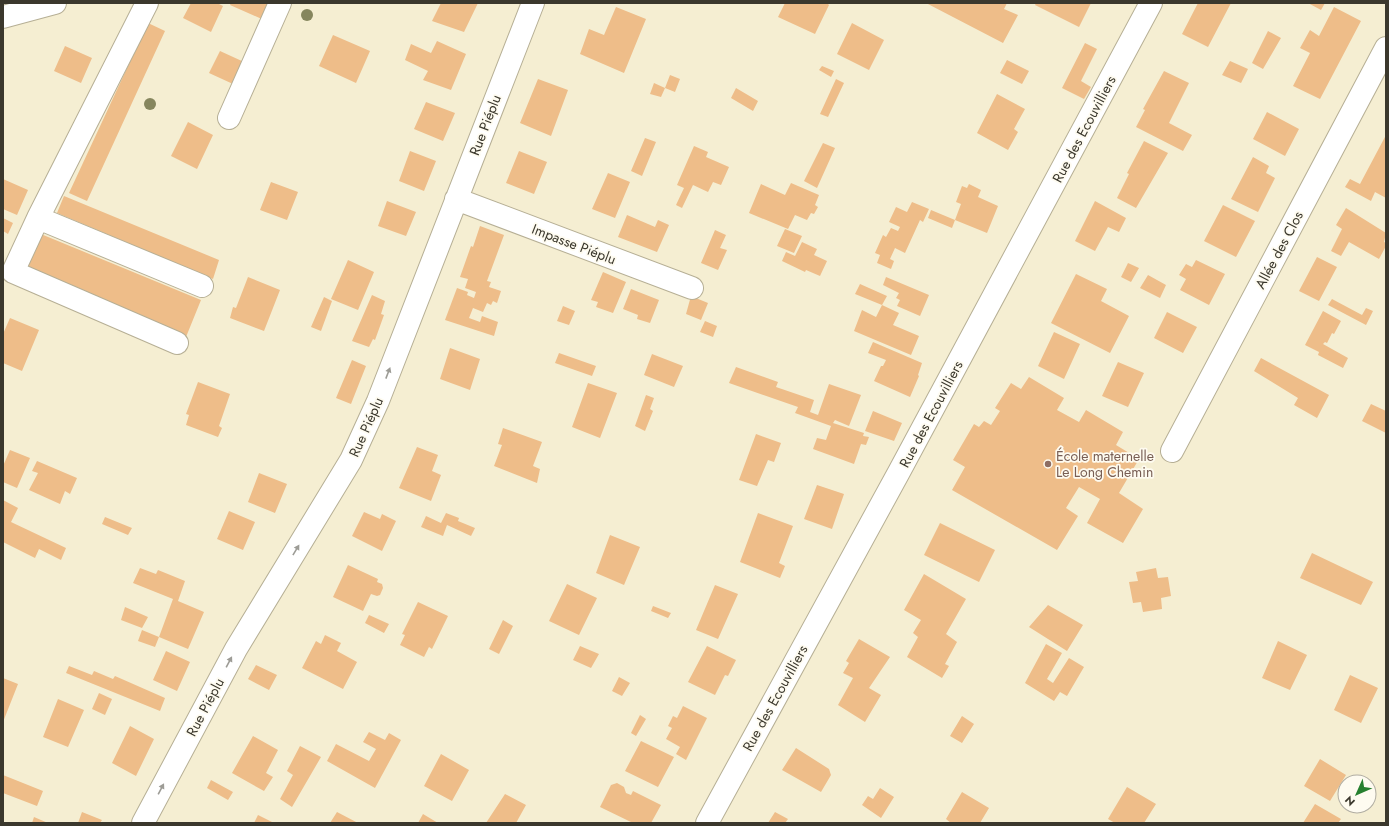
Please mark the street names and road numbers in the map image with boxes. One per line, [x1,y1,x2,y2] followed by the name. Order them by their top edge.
[1047,72,1121,186] street label: Rue des Ecouvilliers
[464,92,506,158] street label: Rue Piéplu
[1250,207,1308,292] street label: Allée des Clos
[529,219,619,269] street label: Impasse Piéplu
[894,357,968,471] street label: Rue des Ecouvilliers
[344,394,388,460] street label: Rue Piéplu
[738,641,813,755] street label: Rue des Ecouvilliers
[181,674,229,740] street label: Rue Piéplu

